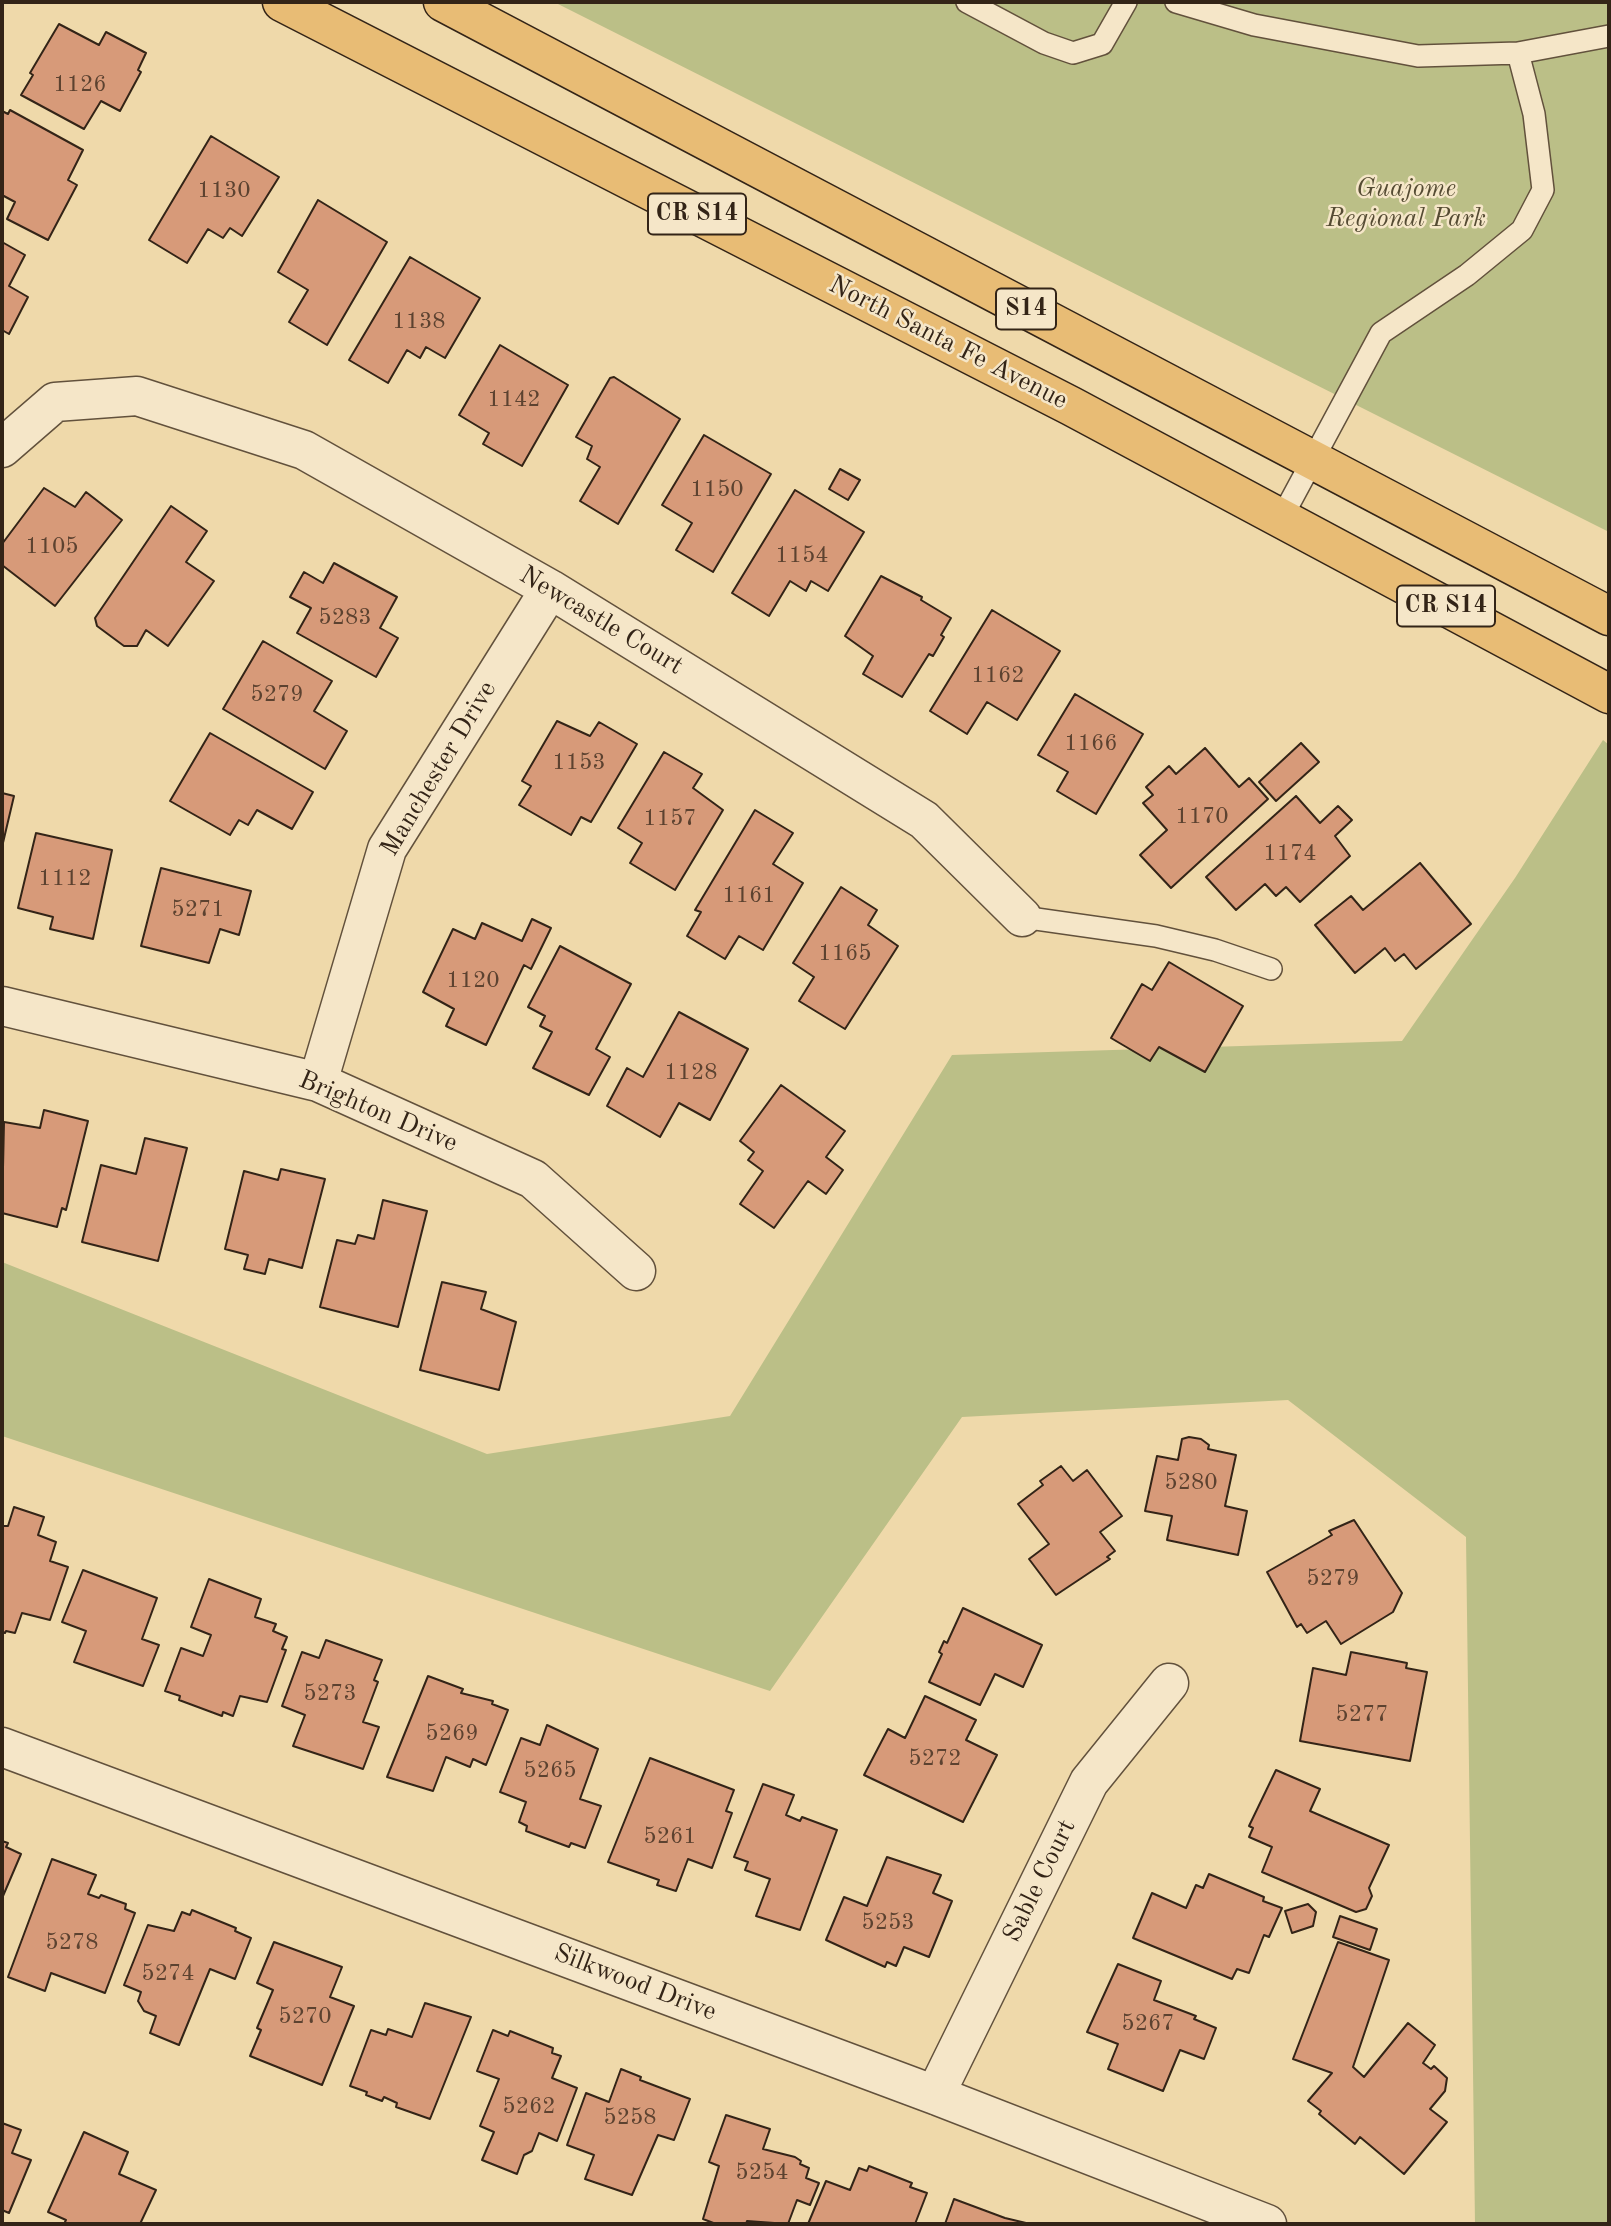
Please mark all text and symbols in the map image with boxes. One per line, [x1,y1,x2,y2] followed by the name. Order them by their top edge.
[53,71,107,99] house number: 1126
[1326,173,1486,234] park label: Guajome Regional Park
[197,177,251,205] house number: 1130
[648,194,746,234] road number: CR S14
[823,269,1073,417] street label: North Santa Fe Avenue
[996,288,1056,330] road number: S14
[392,308,446,336] house number: 1138
[487,386,541,414] house number: 1142
[690,476,744,504] house number: 1150
[25,533,79,561] house number: 1105
[775,542,829,570] house number: 1154
[513,560,689,682] street label: Newcastle Court
[1397,586,1495,626] road number: CR S14
[318,604,372,632] house number: 5283
[971,662,1025,690] house number: 1162
[374,676,504,862] street label: Manchester Drive
[250,681,304,709] house number: 5279
[1064,730,1118,758] house number: 1166
[552,749,606,777] house number: 1153
[1175,803,1229,831] house number: 1170
[643,805,697,833] house number: 1157
[1263,840,1317,868] house number: 1174
[38,865,92,893] house number: 1112
[722,882,776,910] house number: 1161
[171,896,225,924] house number: 5271
[818,940,872,968] house number: 1165
[446,967,500,995] house number: 1120
[664,1059,718,1087] house number: 1128
[294,1065,462,1159] street label: Brighton Drive
[1164,1469,1218,1497] house number: 5280
[1306,1565,1360,1593] house number: 5279
[303,1680,357,1708] house number: 5273
[1335,1701,1389,1729] house number: 5277
[425,1720,479,1748] house number: 5269
[908,1745,962,1773] house number: 5272
[523,1757,577,1785] house number: 5265
[997,1815,1083,1947] street label: Sable Court
[643,1823,697,1851] house number: 5261
[861,1909,915,1937] house number: 5253
[45,1929,99,1957] house number: 5278
[549,1938,721,2028] street label: Silkwood Drive
[141,1960,195,1988] house number: 5274
[278,2003,332,2031] house number: 5270
[1121,2010,1175,2038] house number: 5267
[502,2093,556,2121] house number: 5262
[603,2104,657,2132] house number: 5258
[735,2159,789,2187] house number: 5254

